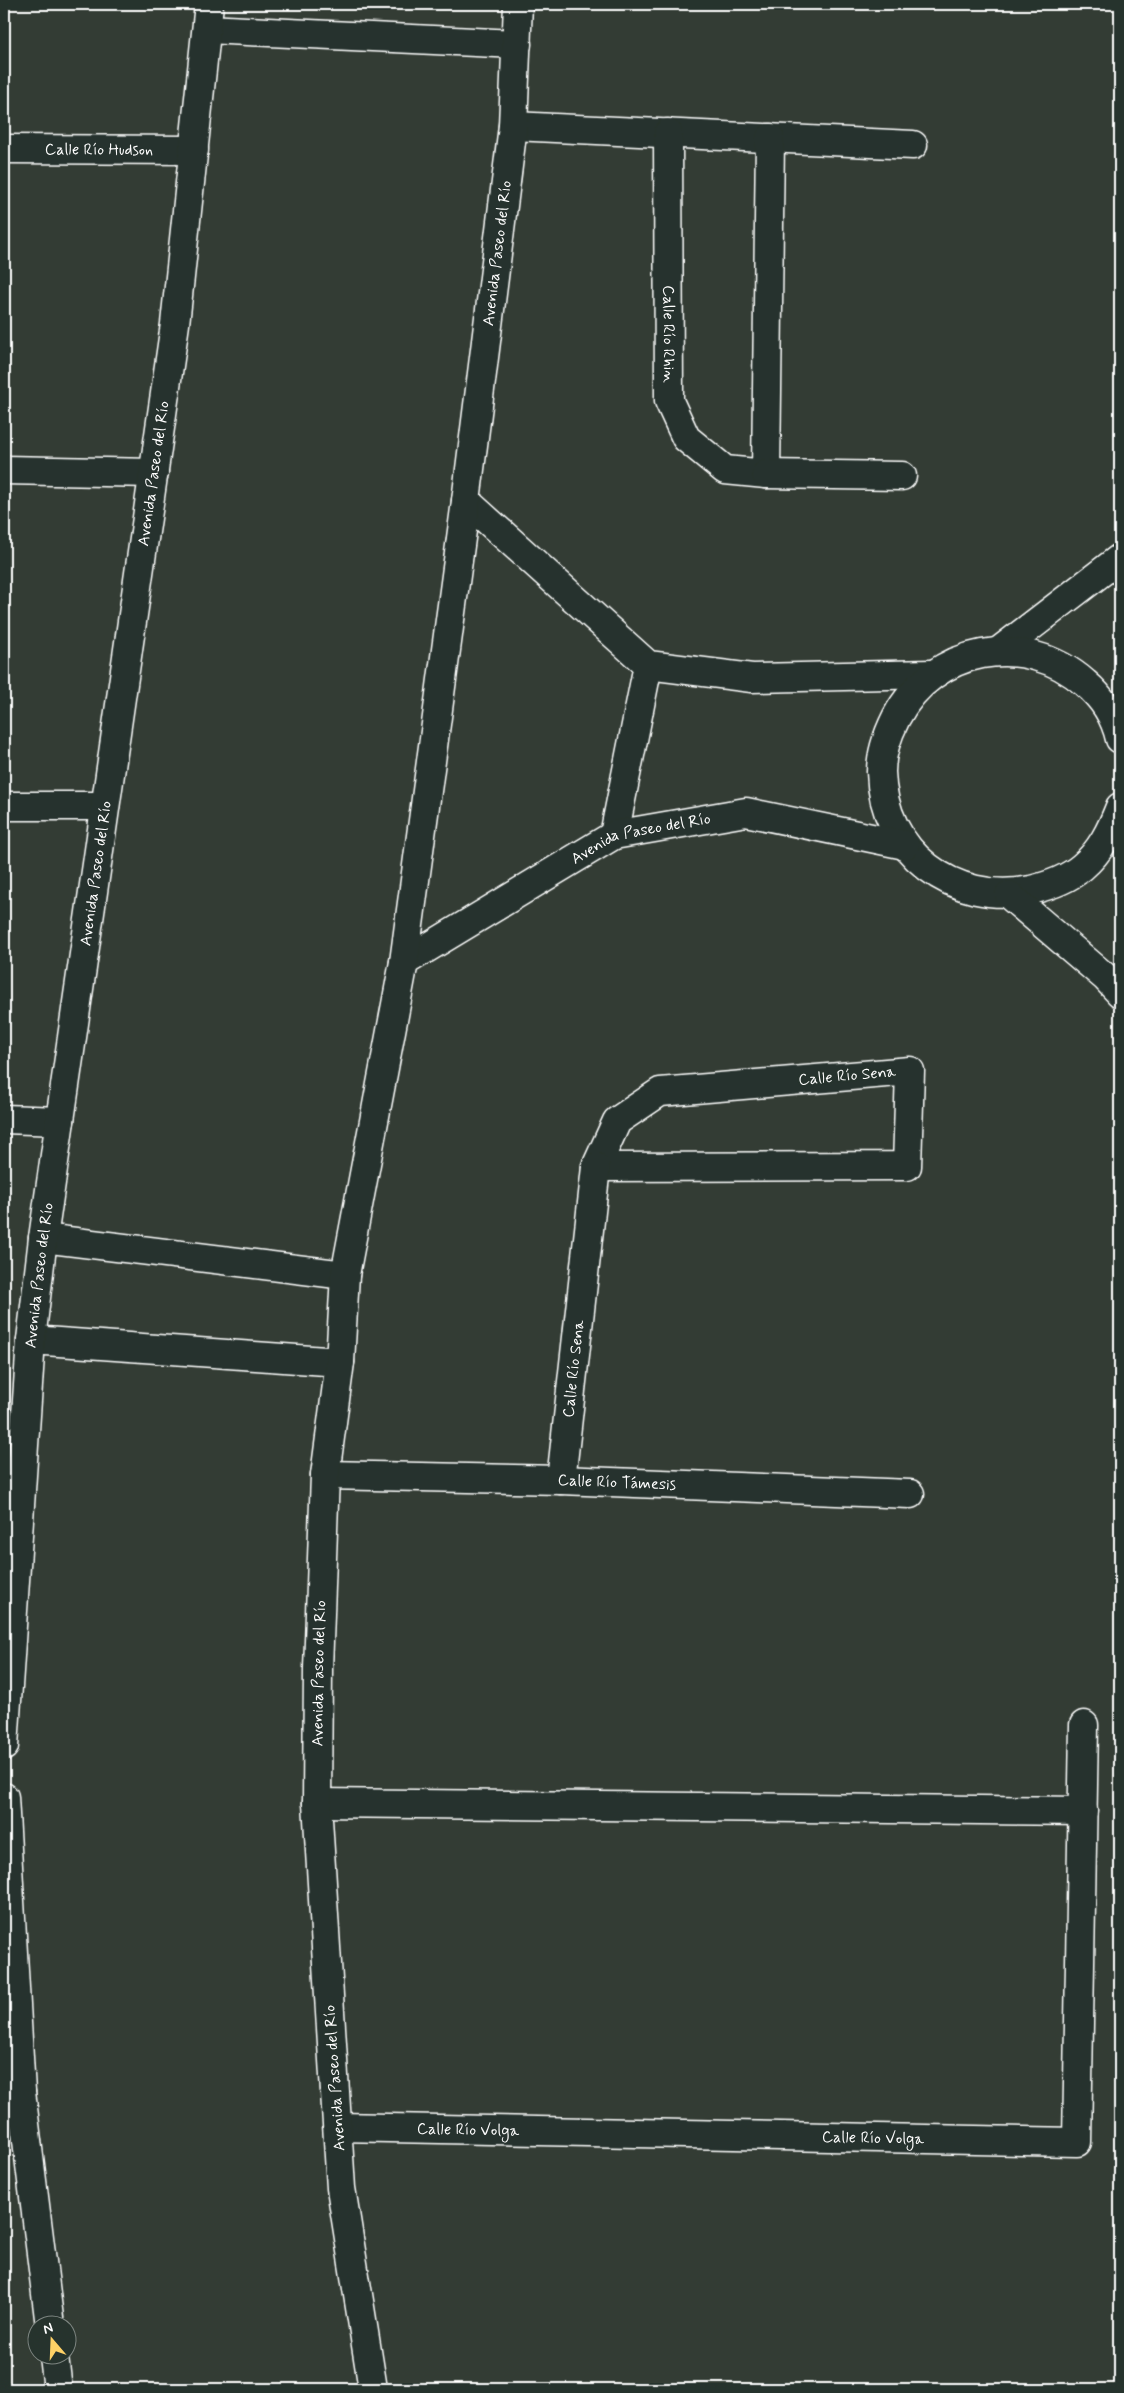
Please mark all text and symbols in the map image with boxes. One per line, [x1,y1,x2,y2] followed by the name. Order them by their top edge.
[45,139,153,160] street label: Calle Río Hudson
[478,179,517,327] street label: Avenida Paseo del Río
[658,285,679,383] street label: Calle Río Rhin
[133,399,174,547] street label: Avenida Paseo del Río
[75,799,117,947] street label: Avenida Paseo del Río
[567,808,712,869] street label: Avenida Paseo del Río
[797,1061,897,1091] street label: Calle Río Sena
[20,1201,59,1349] street label: Avenida Paseo del Río
[558,1318,589,1419] street label: Calle Río Sena
[557,1469,676,1495] street label: Calle Río Támesis
[307,1600,331,1747] street label: Avenida Paseo del Río
[319,2004,351,2152] street label: Avenida Paseo del Río
[417,2118,520,2142] street label: Calle Río Volga
[822,2126,925,2150] street label: Calle Río Volga
[28,2316,78,2366] north arrow
[41,2319,55,2339] text: N

